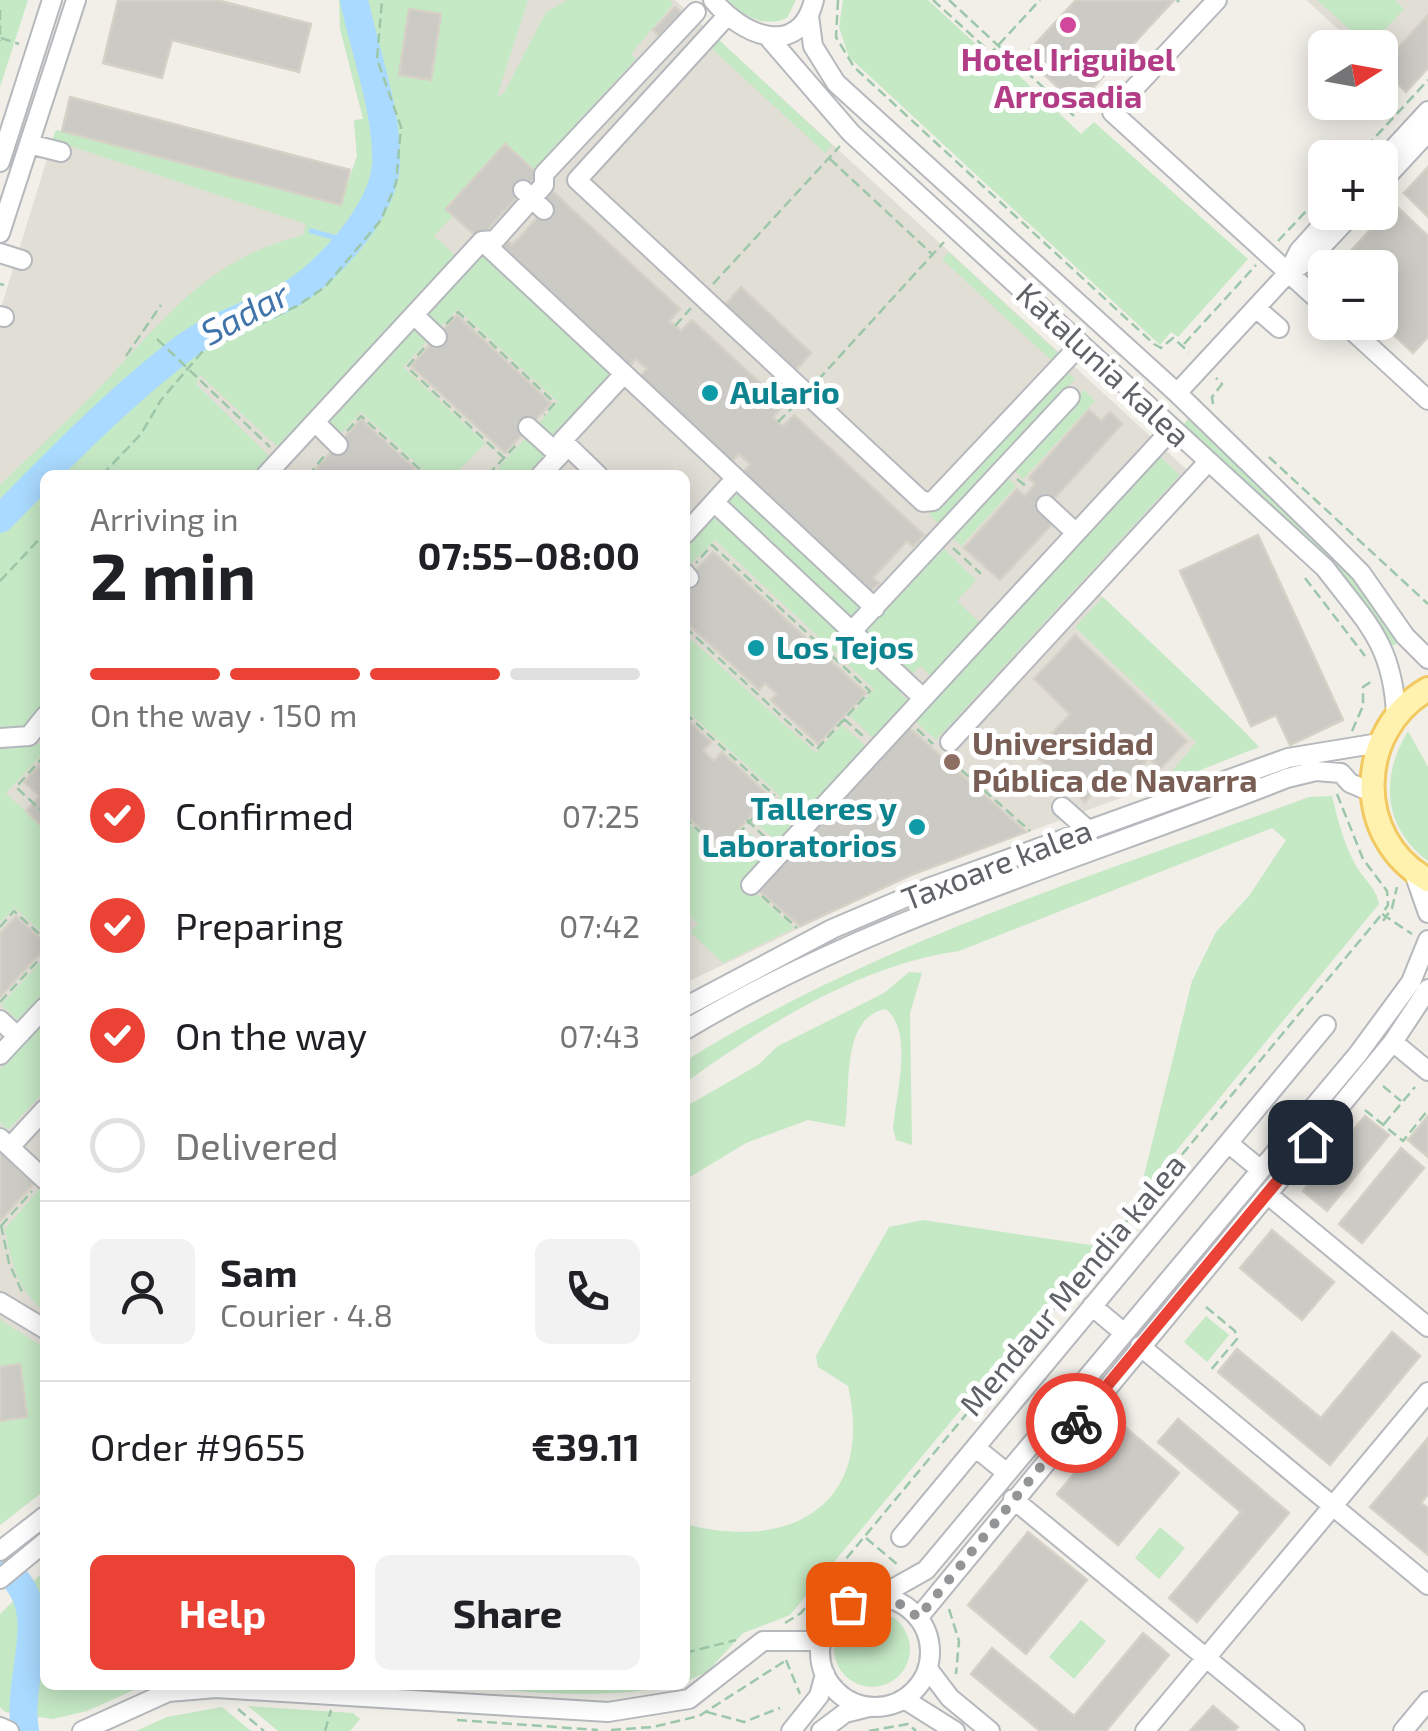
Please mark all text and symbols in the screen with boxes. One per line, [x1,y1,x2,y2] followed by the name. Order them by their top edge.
[1057,14,1079,36] marker: Hotel Iriguibel Arrosadia
[1308,30,1398,120] north arrow
[1308,30,1398,340] map controls
[961,39,1176,114] place label: Hotel Iriguibel Arrosadia
[1308,140,1398,230] button: +
[1308,250,1398,340] button: −
[193,271,296,353] water label: Sadar
[1010,273,1199,454] street label: Katalunia kalea
[730,372,840,410] place label: Aulario
[699,382,721,404] marker: Aulario
[90,499,239,537] text: Arriving in
[418,532,640,578] text: 07:55–08:00
[90,535,256,613] text: 2 min
[776,627,914,665] place label: Los Tejos
[745,637,767,659] marker: Los Tejos
[90,695,357,733] text: On the way · 150 m
[972,723,1257,798] place label: Universidad Pública de Navarra
[941,751,963,773] marker: Universidad Pública de Navarra
[90,788,145,843] icon: check
[702,788,897,863] place label: Talleres y Laboratorios
[175,792,354,838] text: Confirmed
[562,796,640,834] text: 07:25
[896,810,1097,917] street label: Taxoare kalea
[906,816,928,838] marker: Talleres y Laboratorios
[90,898,145,953] icon: check
[175,902,343,948] text: Preparing
[559,906,640,944] text: 07:42
[90,1008,145,1063] icon: check
[175,1012,367,1058] text: On the way
[559,1016,640,1054] text: 07:43
[1268,1100,1353,1185] pin
[1283,1115,1338,1170] icon: home
[175,1122,339,1168] text: Delivered
[951,1145,1192,1422] street label: Mendaur Mendia kalea
[90,1239,195,1344] button: person
[535,1239,640,1344] button: phone
[220,1249,297,1295] text: Sam
[220,1295,393,1333] text: Courier · 4.8
[1026,1373,1126,1473] courier
[1049,1396,1104,1451] icon: bike
[90,1423,306,1469] text: Order #9655
[531,1423,640,1469] text: €39.11
[90,1555,355,1670] button: Help
[375,1555,640,1670] button: Share
[806,1562,891,1647] pin
[821,1577,876,1632] icon: bag

